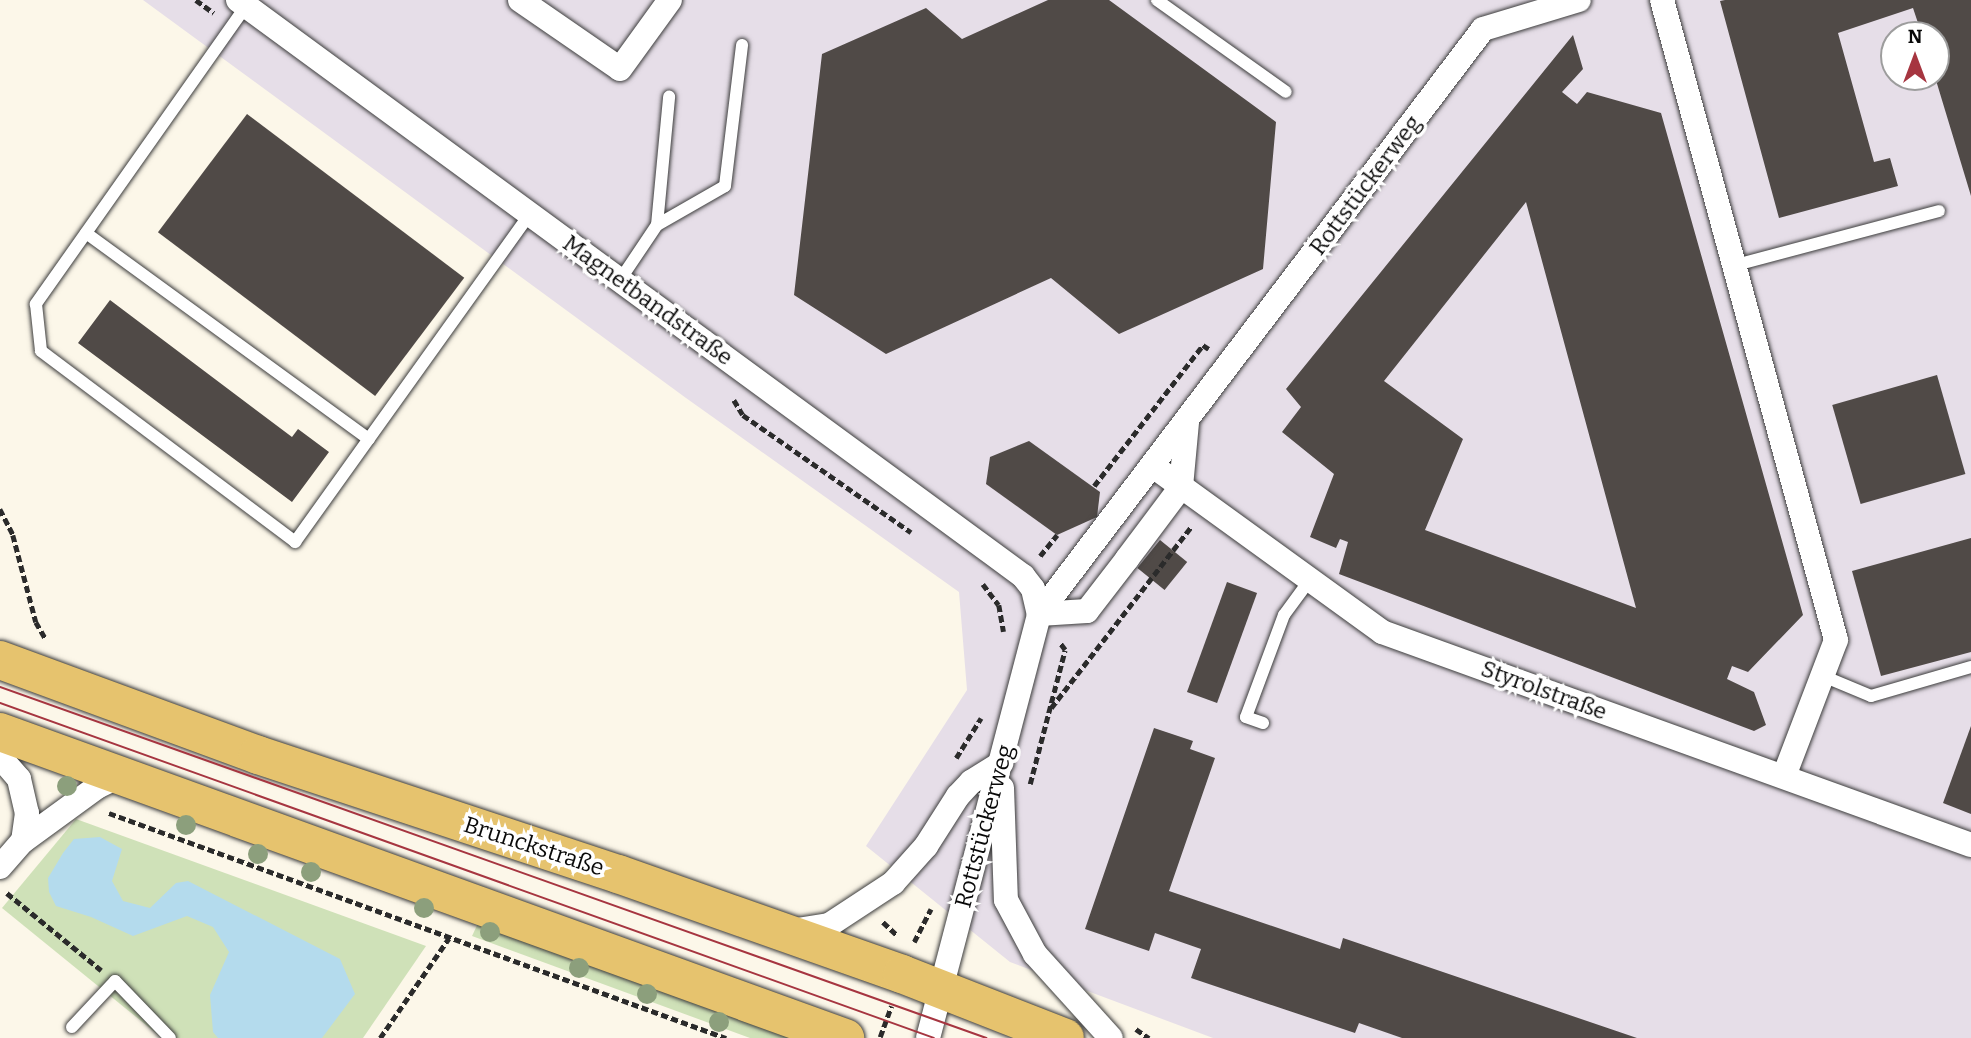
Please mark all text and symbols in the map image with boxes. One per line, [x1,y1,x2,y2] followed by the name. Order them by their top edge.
[1880,21,1950,91] north arrow
[1908,25,1922,48] text: N
[1303,110,1427,260] street label: Rottstückerweg
[558,229,738,371] street label: Magnetbandstraße
[1477,655,1611,725] street label: Styrolstraße
[949,741,1019,911] street label: Rottstückerweg
[460,810,608,882] street label: Brunckstraße

